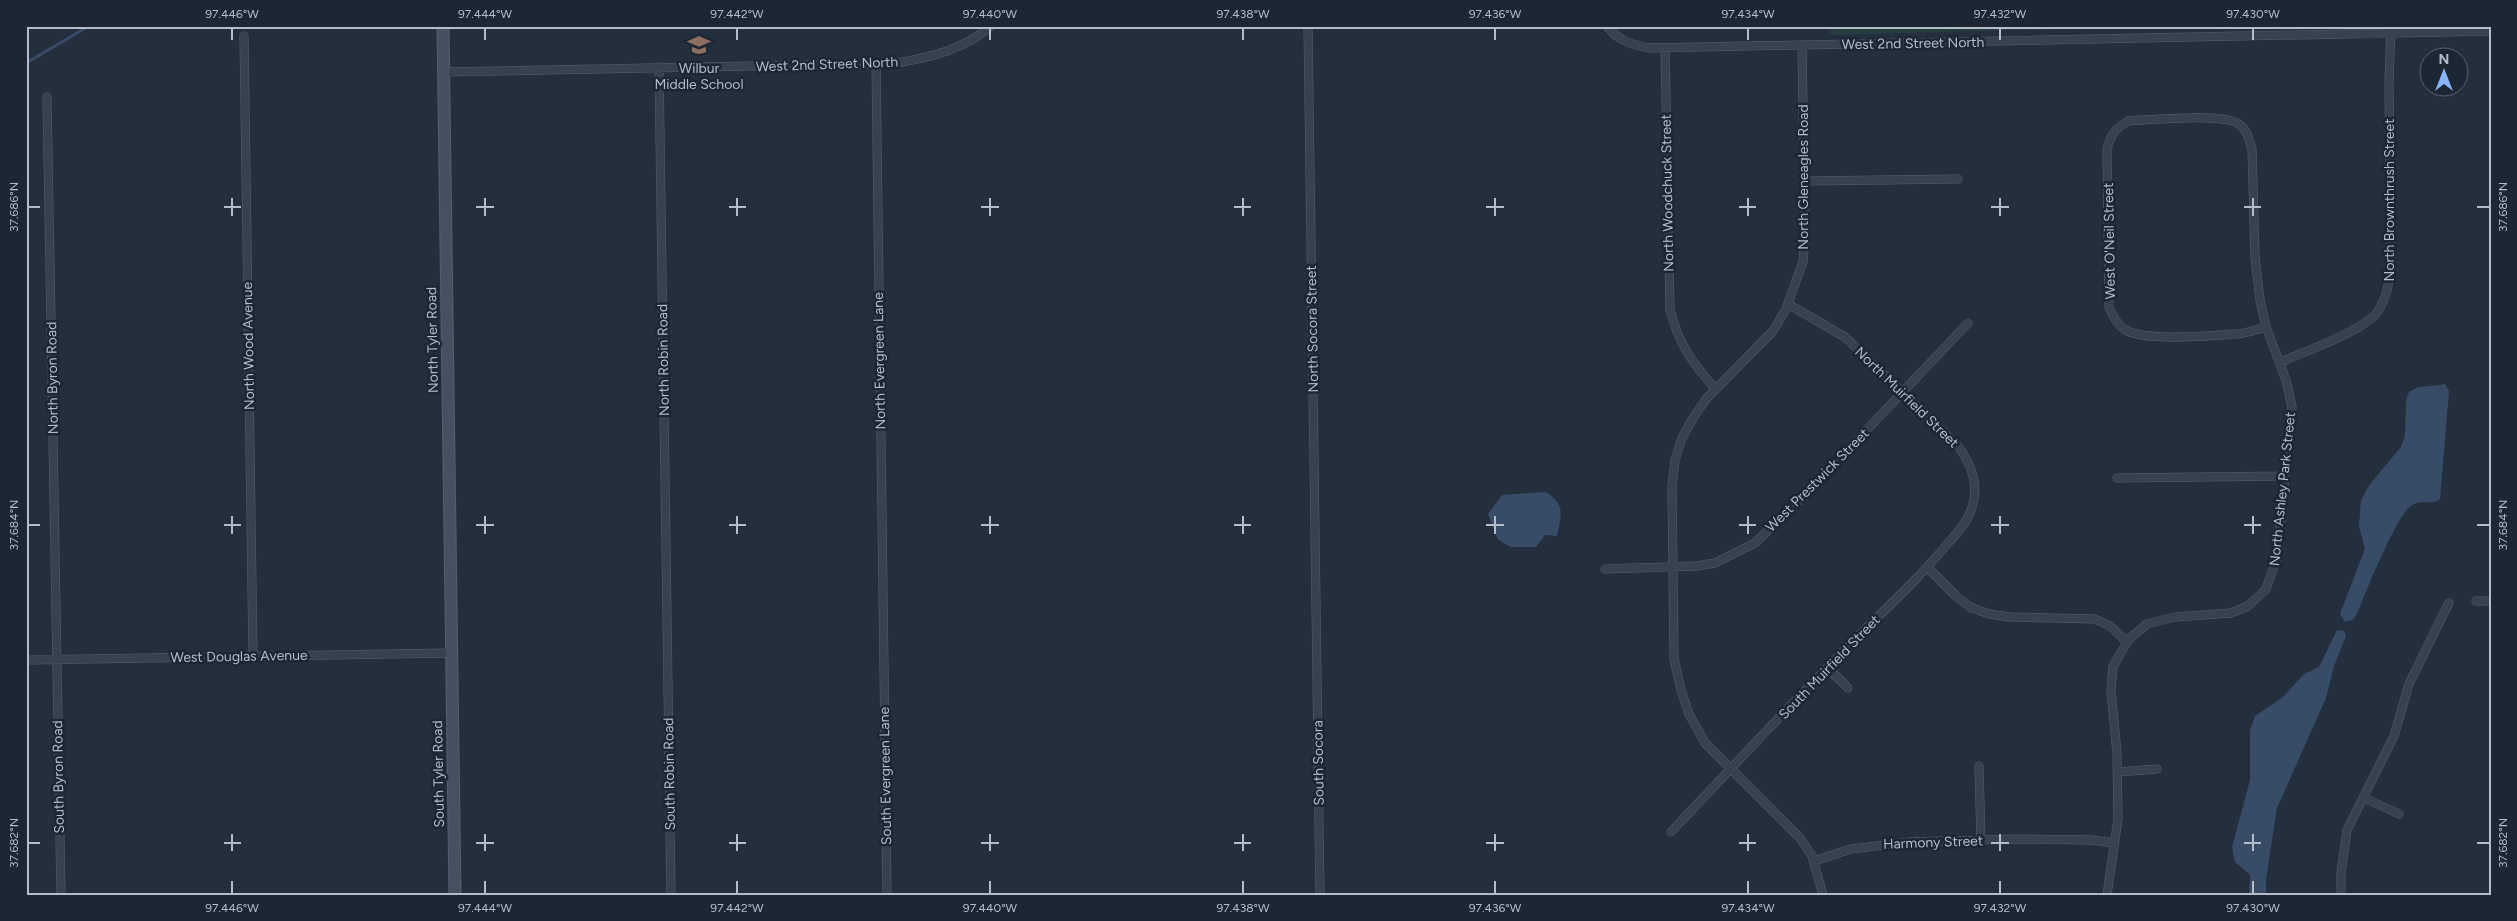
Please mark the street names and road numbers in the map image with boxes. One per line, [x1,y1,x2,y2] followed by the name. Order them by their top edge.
[1842,34,1985,53] street label: West 2nd Street North
[755,54,899,75] street label: West 2nd Street North
[1795,104,1812,250] street label: North Gleneagles Road
[1658,114,1677,272] street label: North Woodchuck Street
[2381,119,2398,281] street label: North Brownthrush Street
[2100,182,2119,300] street label: West O'Neil Street
[1303,265,1322,393] street label: North Socora Street
[239,281,258,410] street label: North Wood Avenue
[423,287,442,393] street label: North Tyler Road
[870,292,889,430] street label: North Evergreen Lane
[654,304,673,416] street label: North Robin Road
[43,322,62,434] street label: North Byron Road
[1851,343,1962,451] street label: North Muirfield Street
[2266,411,2299,567] street label: North Ashley Park Street
[1762,425,1873,536] street label: West Prestwick Street
[1775,612,1884,723] street label: South Muirfield Street
[170,647,308,666] street label: West Douglas Avenue
[876,706,895,845] street label: South Evergreen Lane
[660,717,679,831] street label: South Robin Road
[49,720,68,834] street label: South Byron Road
[429,720,448,828] street label: South Tyler Road
[1309,720,1328,806] street label: South Socora
[1883,832,1983,853] street label: Harmony Street

